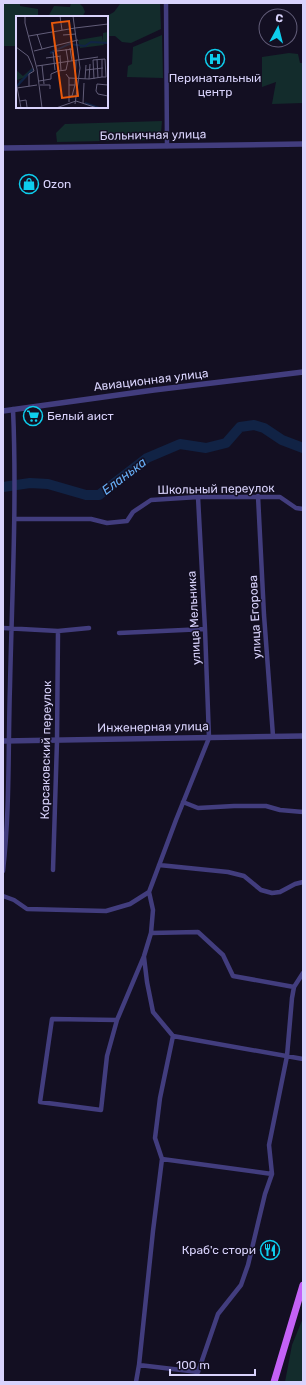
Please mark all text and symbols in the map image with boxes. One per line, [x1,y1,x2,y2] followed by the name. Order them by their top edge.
[258,8,298,48] north arrow
[275,12,284,26] text: С
[16,16,108,108] inset map
[204,48,226,70] hospital icon: Перинатальный центр
[169,71,261,99] place label: Перинатальный центр
[100,127,206,143] street label: Больничная улица
[18,173,40,195] shop icon: Ozon
[43,177,71,191] place label: Ozon
[93,366,209,394] street label: Авиационная улица
[22,405,44,427] supermarket icon: Белый аист
[47,409,114,423] place label: Белый аист
[99,454,150,498] water label: Еланька
[157,481,275,497] street label: Школьный переулок
[185,571,203,665] street label: улица Мельника
[246,575,264,659] street label: улица Егорова
[38,680,54,820] street label: Корсаковский переулок
[97,719,209,735] street label: Инженерная улица
[259,1239,281,1261] restaurant icon: Краб'с стори
[182,1243,256,1257] place label: Краб'с стори
[170,1351,255,1377] scale bar
[176,1358,210,1372] text: 100 m

